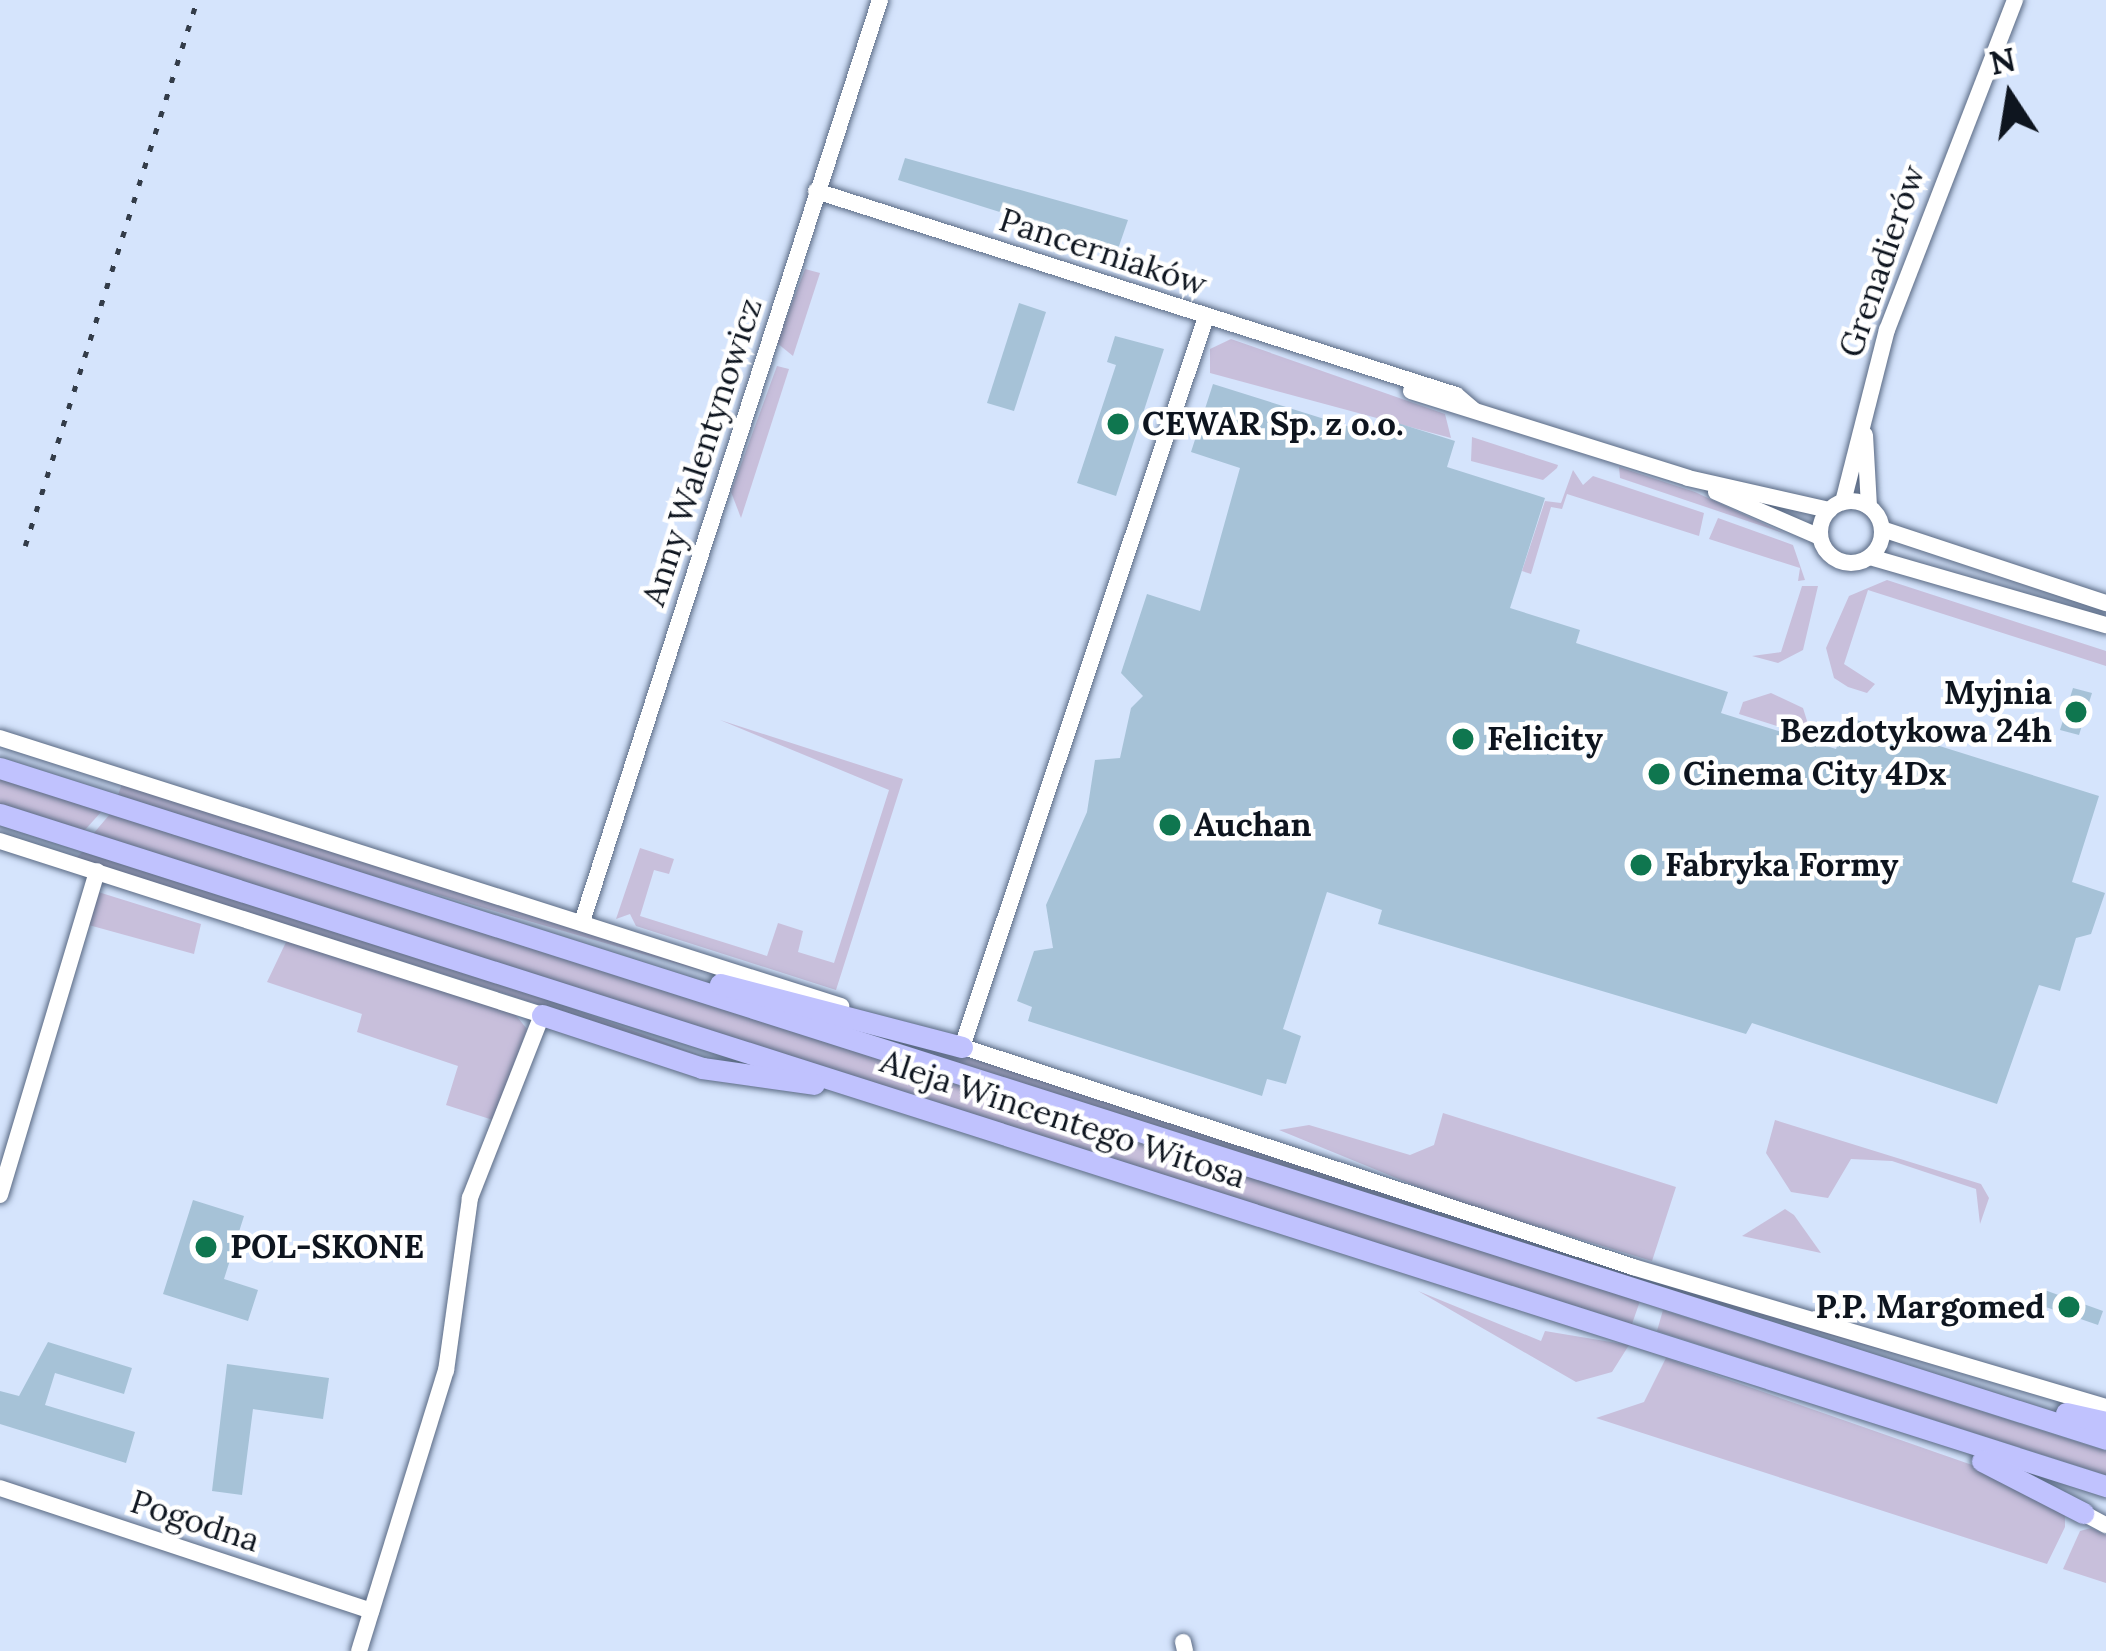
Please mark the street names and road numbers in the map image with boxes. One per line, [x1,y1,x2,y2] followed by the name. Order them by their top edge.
[1831,160,1933,362] street label: Grenadierów
[994,200,1212,304] street label: Pancerniaków
[634,293,770,611] street label: Anny Walentynowicz
[875,1041,1251,1197] street label: Aleja Wincentego Witosa
[126,1482,264,1560] street label: Pogodna

